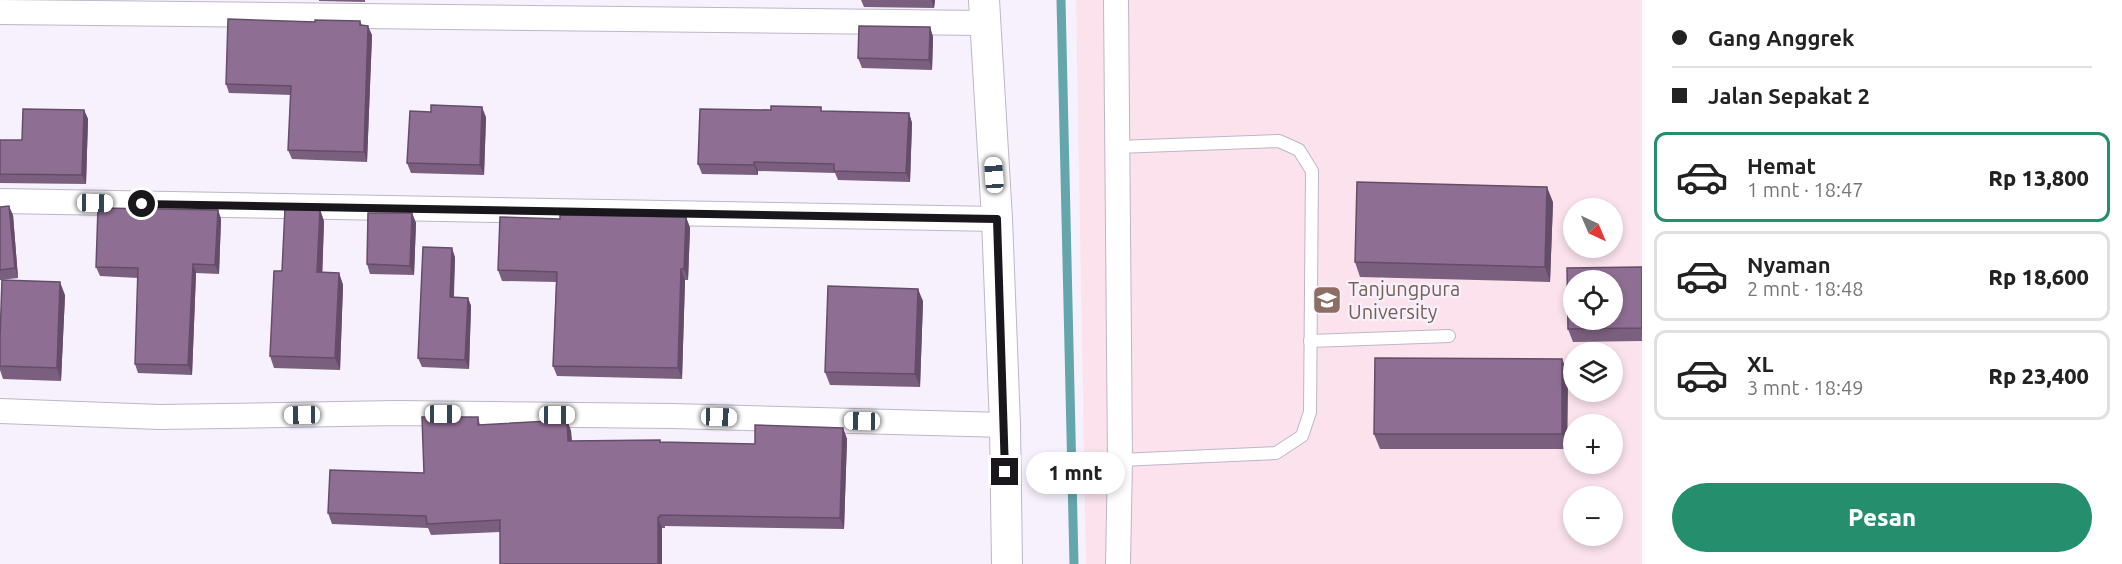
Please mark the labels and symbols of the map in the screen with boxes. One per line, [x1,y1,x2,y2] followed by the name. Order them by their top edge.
[984,156,1004,194] car
[128,190,155,217] route start
[77,194,113,212] car
[1563,198,1623,258] north arrow
[1348,277,1460,323] place label: Tanjungpura University
[1311,284,1343,316] school or university icon: Tanjungpura University
[425,405,461,423] car
[284,406,320,424] car
[539,406,575,424] car
[701,407,737,427] car
[844,412,880,430] car
[1026,451,1125,493] callout: 1 mnt
[991,458,1018,485] route end

